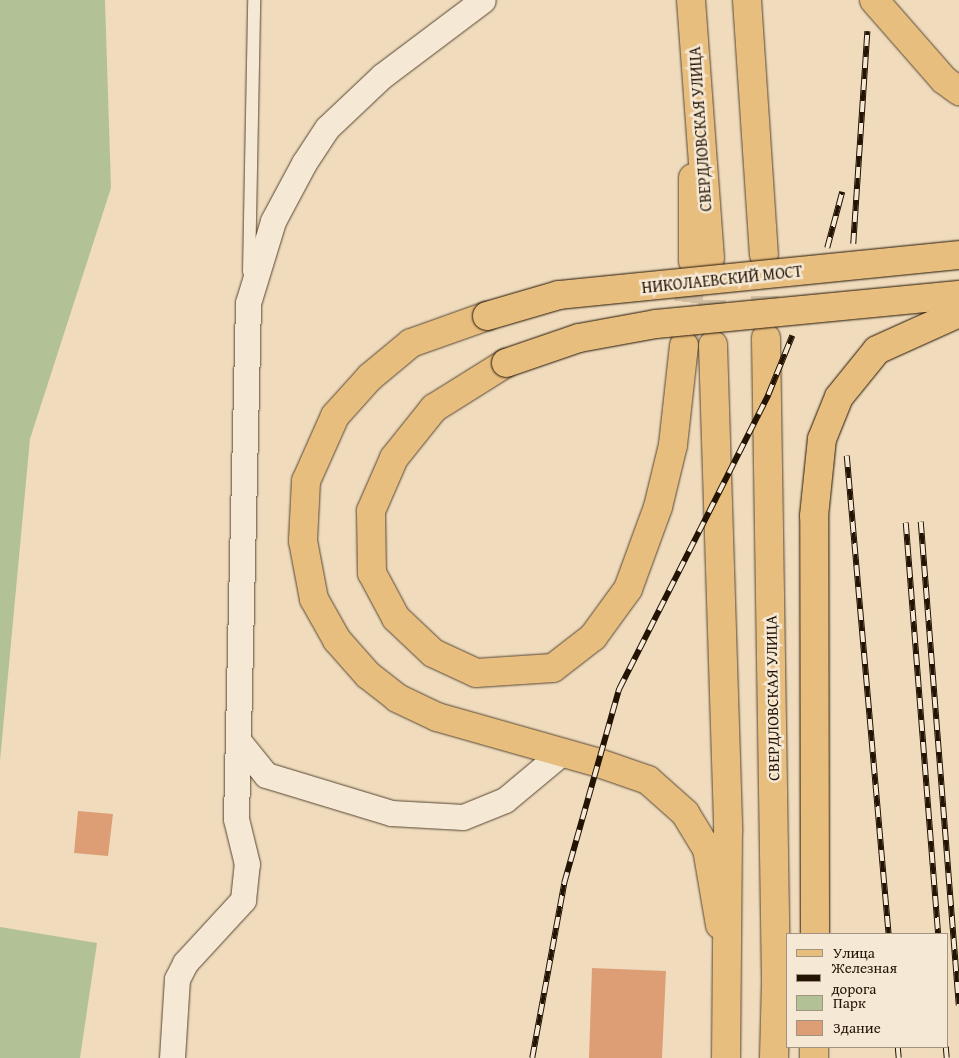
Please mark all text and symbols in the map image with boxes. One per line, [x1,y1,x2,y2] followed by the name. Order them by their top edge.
[685,46,715,212] street label: СВЕРДЛОВСКАЯ УЛИЦА
[641,261,803,297] street label: НИКОЛАЕВСКИЙ МОСТ
[761,615,783,781] street label: СВЕРДЛОВСКАЯ УЛИЦА
[786,933,949,1048] legend
[833,942,875,963] text: Улица
[831,957,897,999] text: Железная дорога
[833,992,866,1013] text: Парк
[833,1017,881,1038] text: Здание

